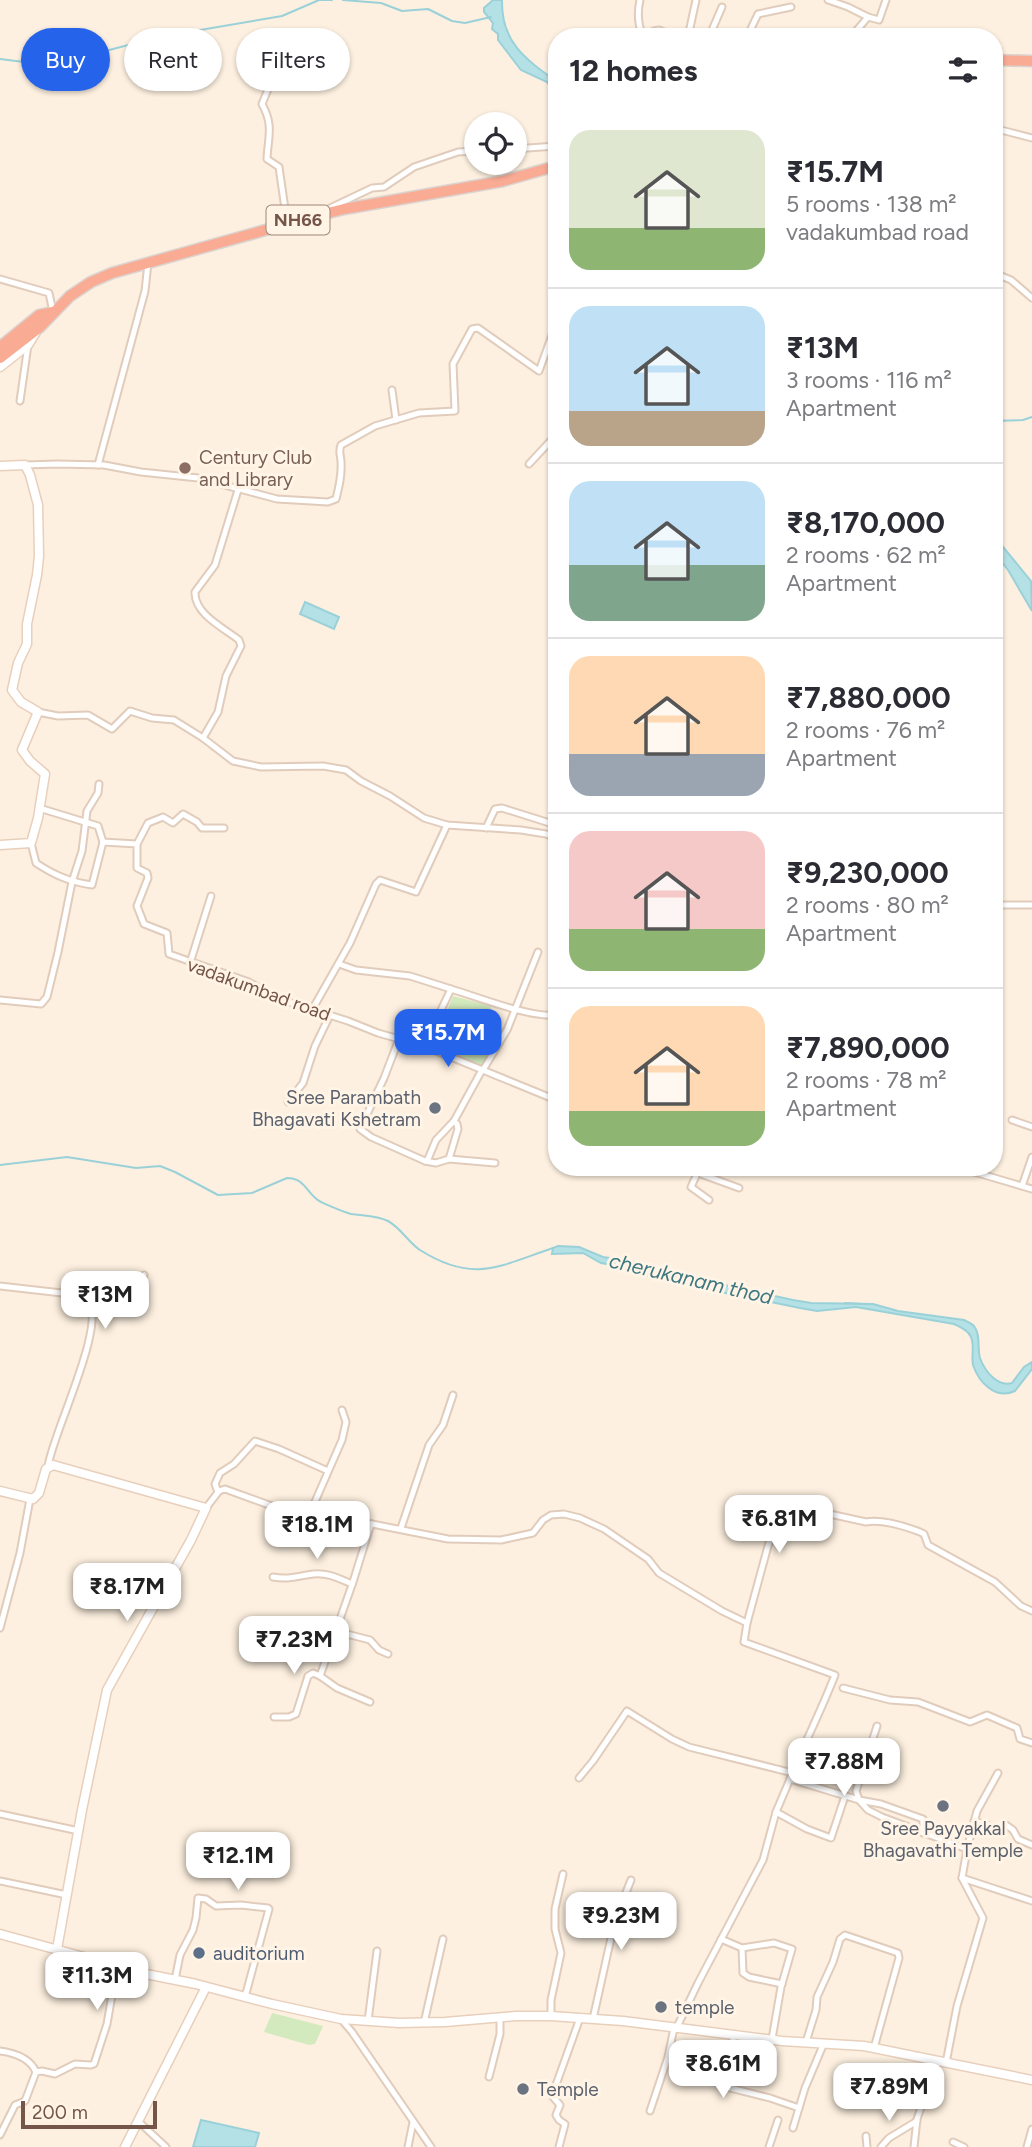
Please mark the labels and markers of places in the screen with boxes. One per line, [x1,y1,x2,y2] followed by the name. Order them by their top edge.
[199,446,312,491] place label: Century Club and Library
[177,460,193,476] marker: Century Club and Library
[391,1010,505,1069] pin: ₹15.7M
[252,1086,421,1131] place label: Sree Parambath Bhagavati Kshetram
[427,1100,443,1116] marker: Sree Parambath Bhagavati Kshetram
[64,1272,146,1331] pin: ₹13M
[722,1496,836,1555] pin: ₹6.81M
[260,1502,374,1561] pin: ₹18.1M
[70,1564,184,1623] pin: ₹8.17M
[237,1616,351,1676] pin: ₹7.23M
[787,1738,901,1798] pin: ₹7.88M
[935,1798,951,1814] marker: Sree Payyakkal Bhagavathi Temple
[863,1817,1023,1862] place label: Sree Payyakkal Bhagavathi Temple
[181,1832,295,1892] pin: ₹12.1M
[564,1892,678,1952] pin: ₹9.23M
[213,1942,305,1965] place label: auditorium
[191,1945,207,1961] marker: auditorium
[40,1952,154,2012] pin: ₹11.3M
[675,1996,734,2019] place label: temple
[653,1999,669,2015] marker: temple
[666,2040,780,2100] pin: ₹8.61M
[832,2064,946,2123] pin: ₹7.89M
[537,2078,599,2101] place label: Temple
[515,2081,531,2097] marker: Temple

